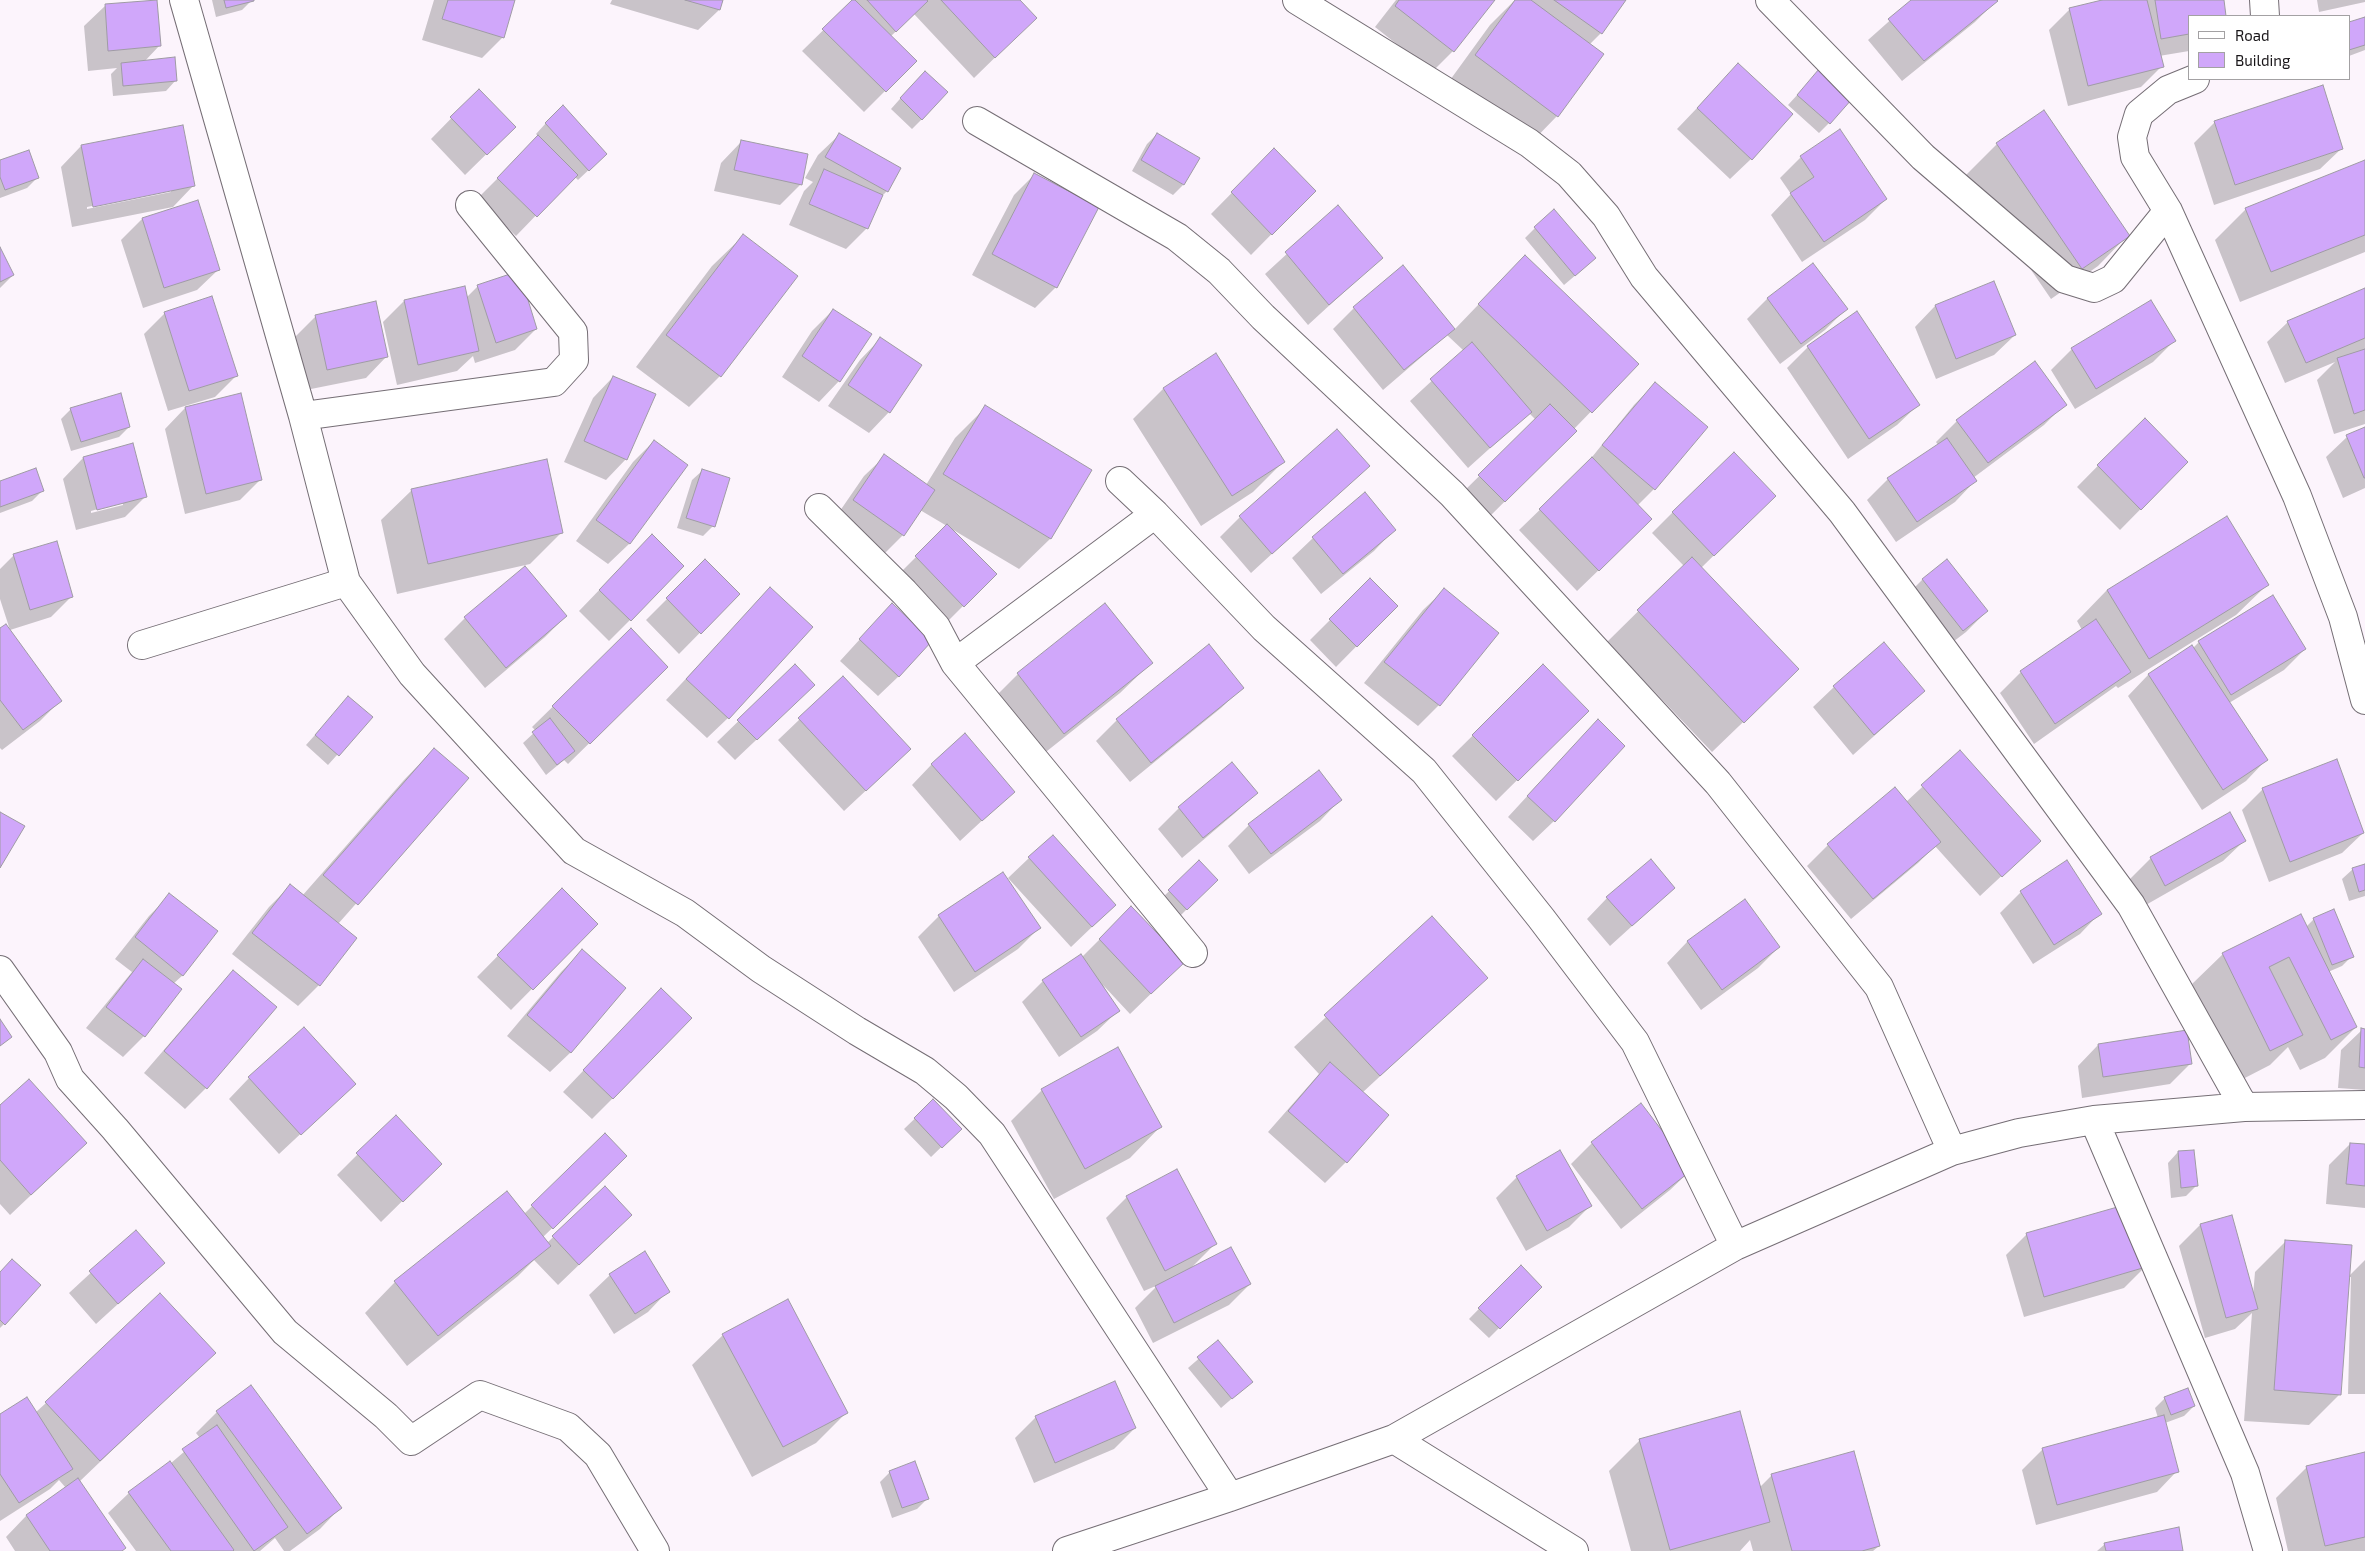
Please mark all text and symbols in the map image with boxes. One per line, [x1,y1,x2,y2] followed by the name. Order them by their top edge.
[2188,15,2350,80] legend
[2235,26,2270,44] text: Road
[2235,51,2290,69] text: Building

